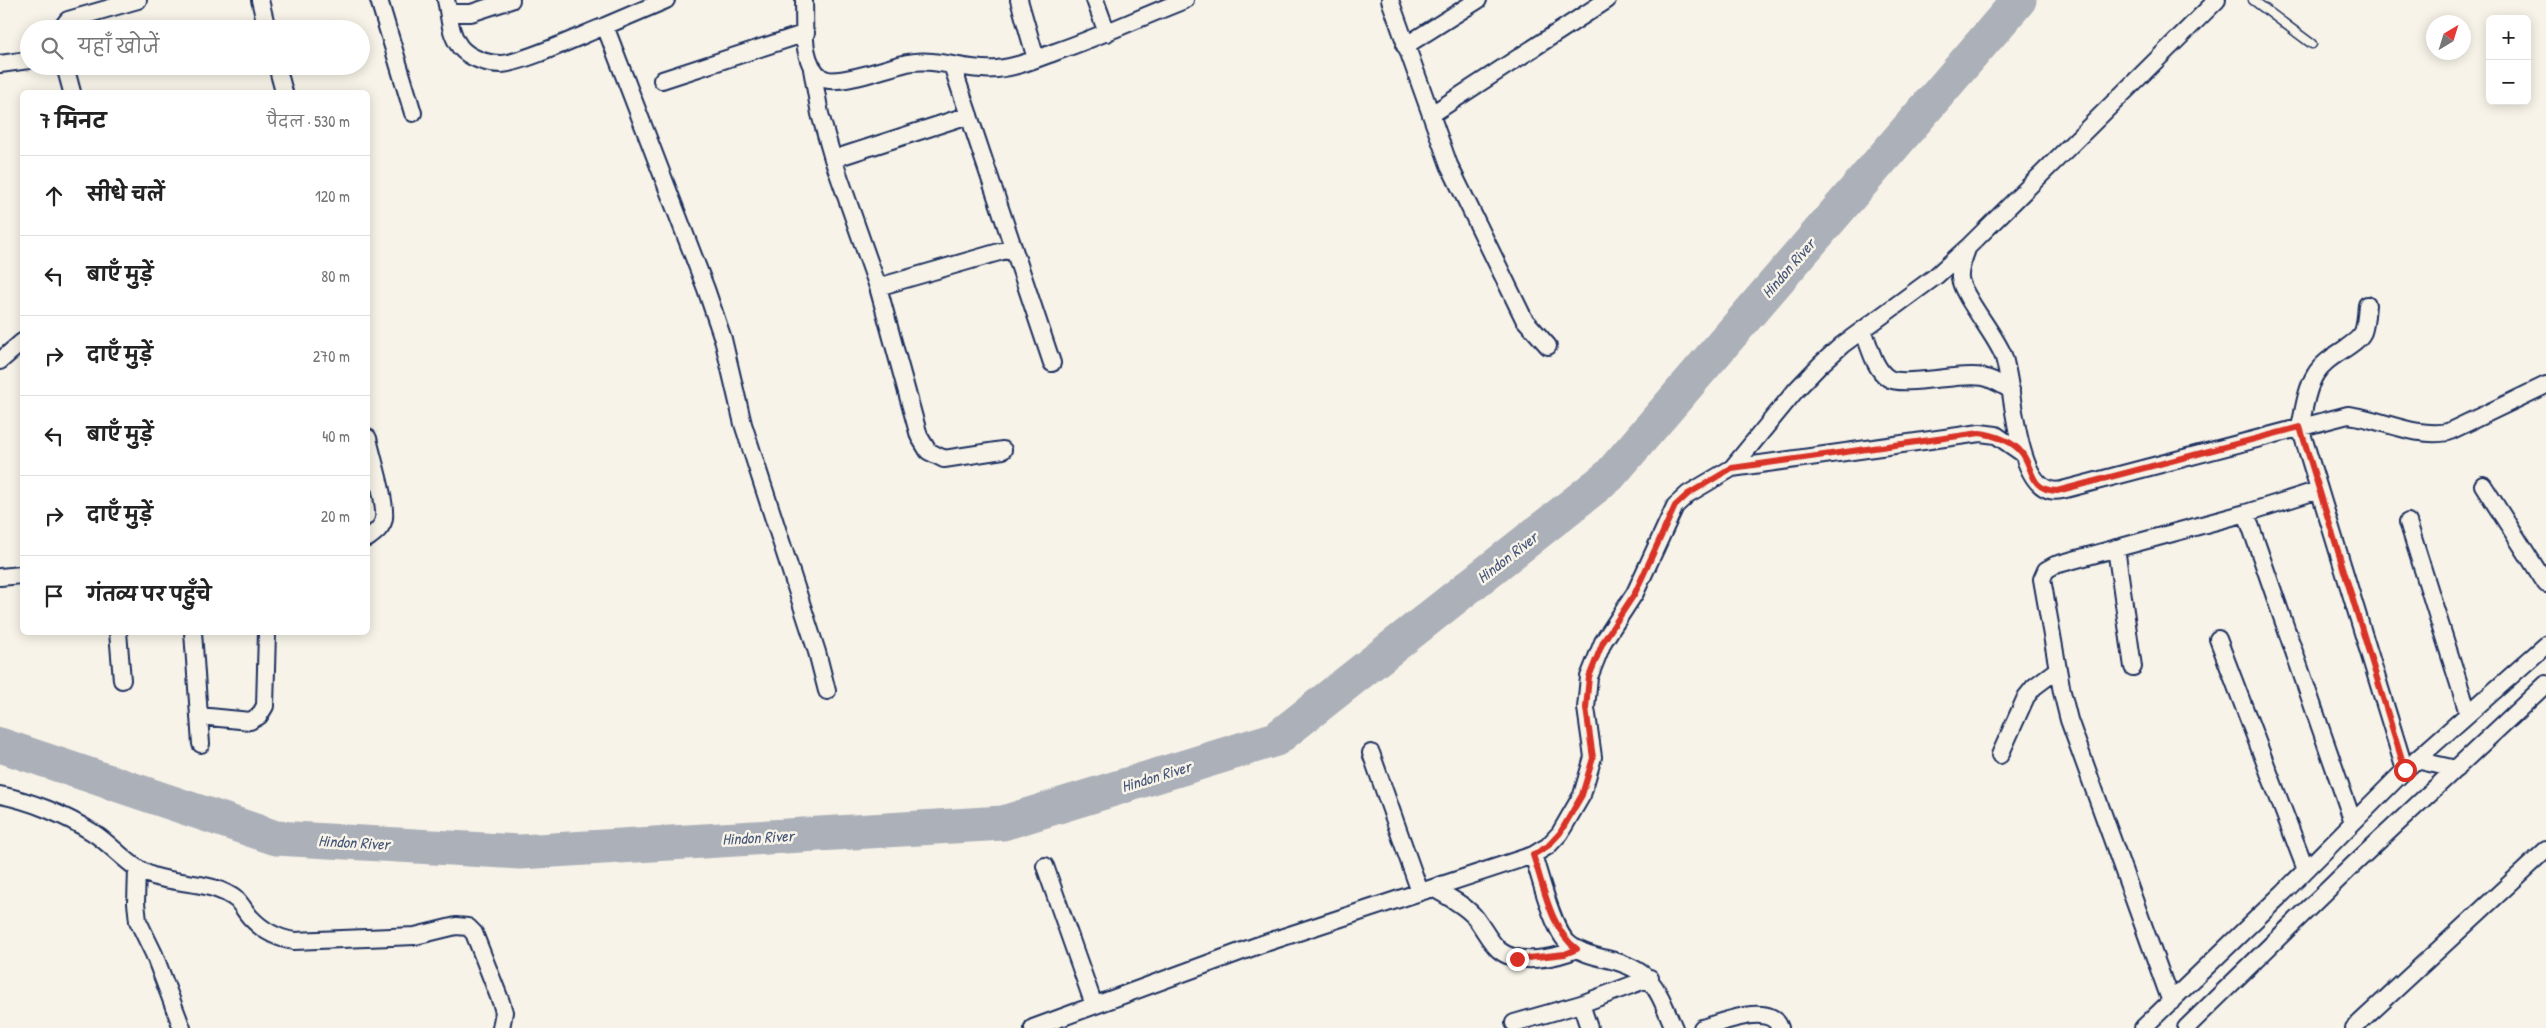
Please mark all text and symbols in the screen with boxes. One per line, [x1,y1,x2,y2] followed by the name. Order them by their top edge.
[2426,15,2471,60] north arrow
[2486,15,2531,105] map controls
[2486,15,2531,60] button: +
[20,20,370,75] search box
[78,33,159,59] text: यहाँ खोजें
[38,34,66,62] icon: search
[2486,60,2531,105] button: −
[40,106,106,135] text: 7 मिनट
[267,110,350,132] text: पैदल · 530 m
[87,181,164,207] text: सीधे चलें
[40,182,68,210] icon: ahead
[315,185,350,207] text: 120 m
[1756,232,1821,302] water label: Hindon River
[87,261,153,287] text: बाएँ मुड़ें
[40,262,68,290] icon: left
[321,265,350,287] text: 80 m
[87,341,153,367] text: दाएँ मुड़ें
[40,342,68,370] icon: right
[313,345,350,367] text: 270 m
[87,421,153,447] text: बाएँ मुड़ें
[40,422,68,450] icon: left
[322,425,350,447] text: 40 m
[87,501,153,527] text: दाएँ मुड़ें
[40,502,68,530] icon: right
[321,505,350,527] text: 20 m
[1472,525,1543,588] water label: Hindon River
[87,581,211,607] text: गंतव्य पर पहुँचे
[40,582,68,610] icon: arrive
[1119,754,1195,797] water label: Hindon River
[2394,759,2417,782] route start
[722,824,796,850] water label: Hindon River
[318,829,392,855] water label: Hindon River
[1506,948,1529,971] route end

